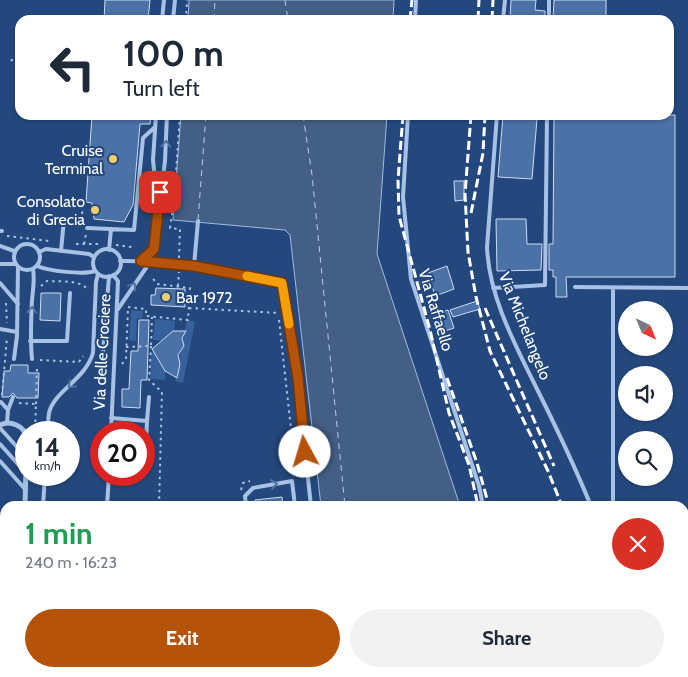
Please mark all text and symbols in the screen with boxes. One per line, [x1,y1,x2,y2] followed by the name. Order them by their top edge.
[123,32,224,75] text: 100 m
[40,35,105,100] icon: left
[123,75,200,102] text: Turn left
[160,140,171,148] one-way arrow
[45,141,103,178] place label: Cruise Terminal
[107,153,119,165] marker: Cruise Terminal
[139,171,181,213] pin
[146,178,174,206] icon: arrive
[17,192,85,229] place label: Consolato di Grecia
[89,204,101,216] marker: Consolato di Grecia
[414,267,458,354] street label: Via Raffaello
[495,269,555,383] street label: Via Michelangelo
[127,282,136,292] one-way arrow
[176,288,233,307] place label: Bar 1972
[160,291,172,303] marker: Bar 1972
[89,293,115,411] street label: Via delle Crociere
[618,301,672,356] north arrow
[618,301,673,486] map controls
[26,306,37,314] one-way arrow
[618,366,673,421] button: sound
[68,379,77,388] one-way arrow
[90,421,155,486] speed limit sign: 20
[278,425,330,477] position arrow
[618,431,673,486] button: search
[35,432,60,462] text: 14
[34,458,61,473] text: km/h
[270,480,278,490] one-way arrow
[25,515,93,552] text: 1 min
[612,518,664,570] button: close
[25,553,117,572] text: 240 m · 16:23
[25,609,340,667] button: Exit
[350,609,664,667] button: Share

